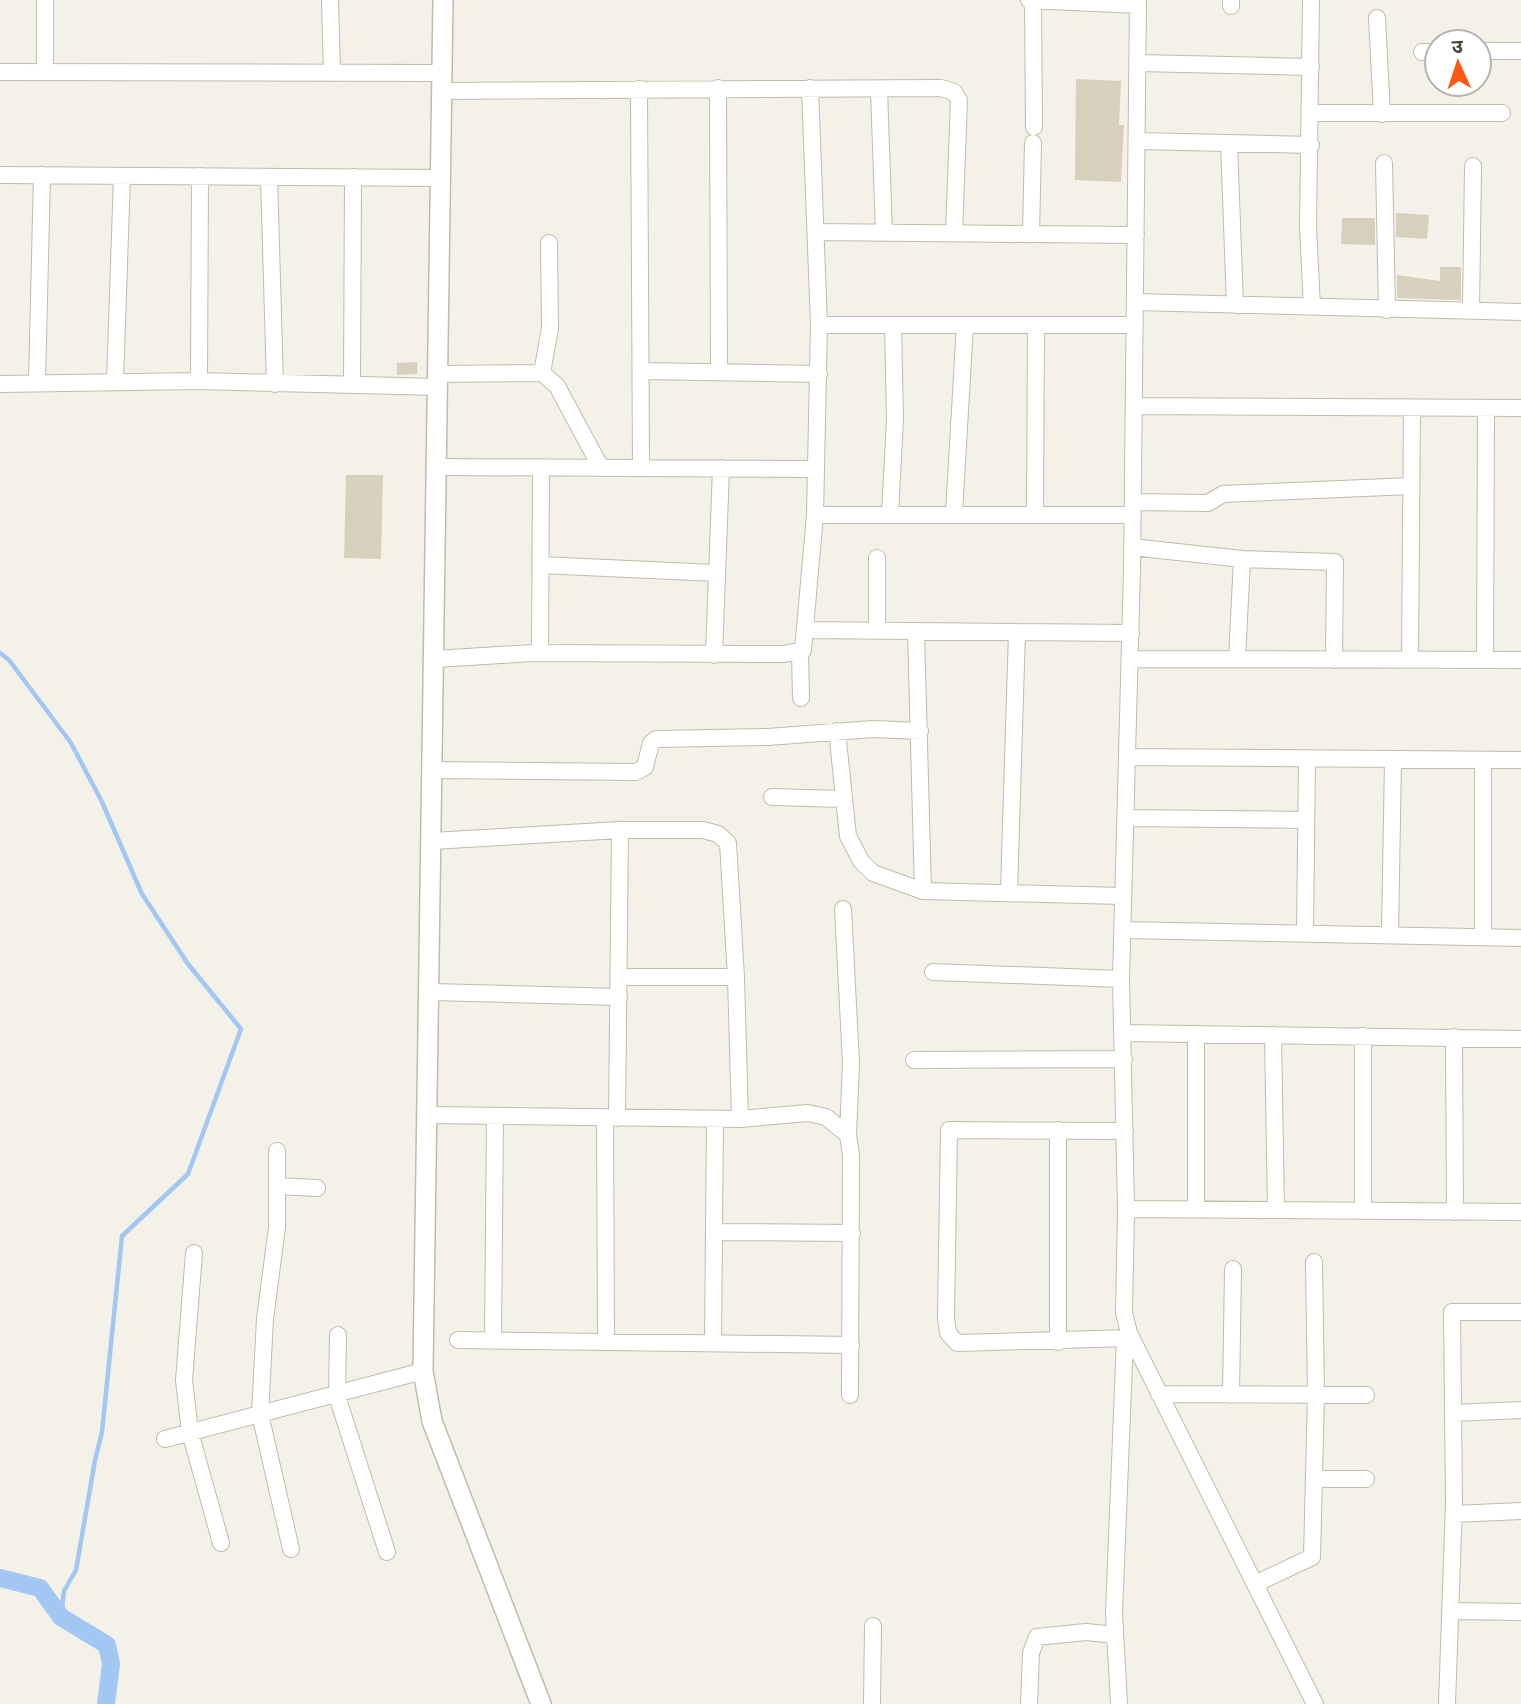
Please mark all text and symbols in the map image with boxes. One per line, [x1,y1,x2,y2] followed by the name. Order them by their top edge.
[1423,28,1493,98] north arrow
[1451,33,1464,59] text: उ

